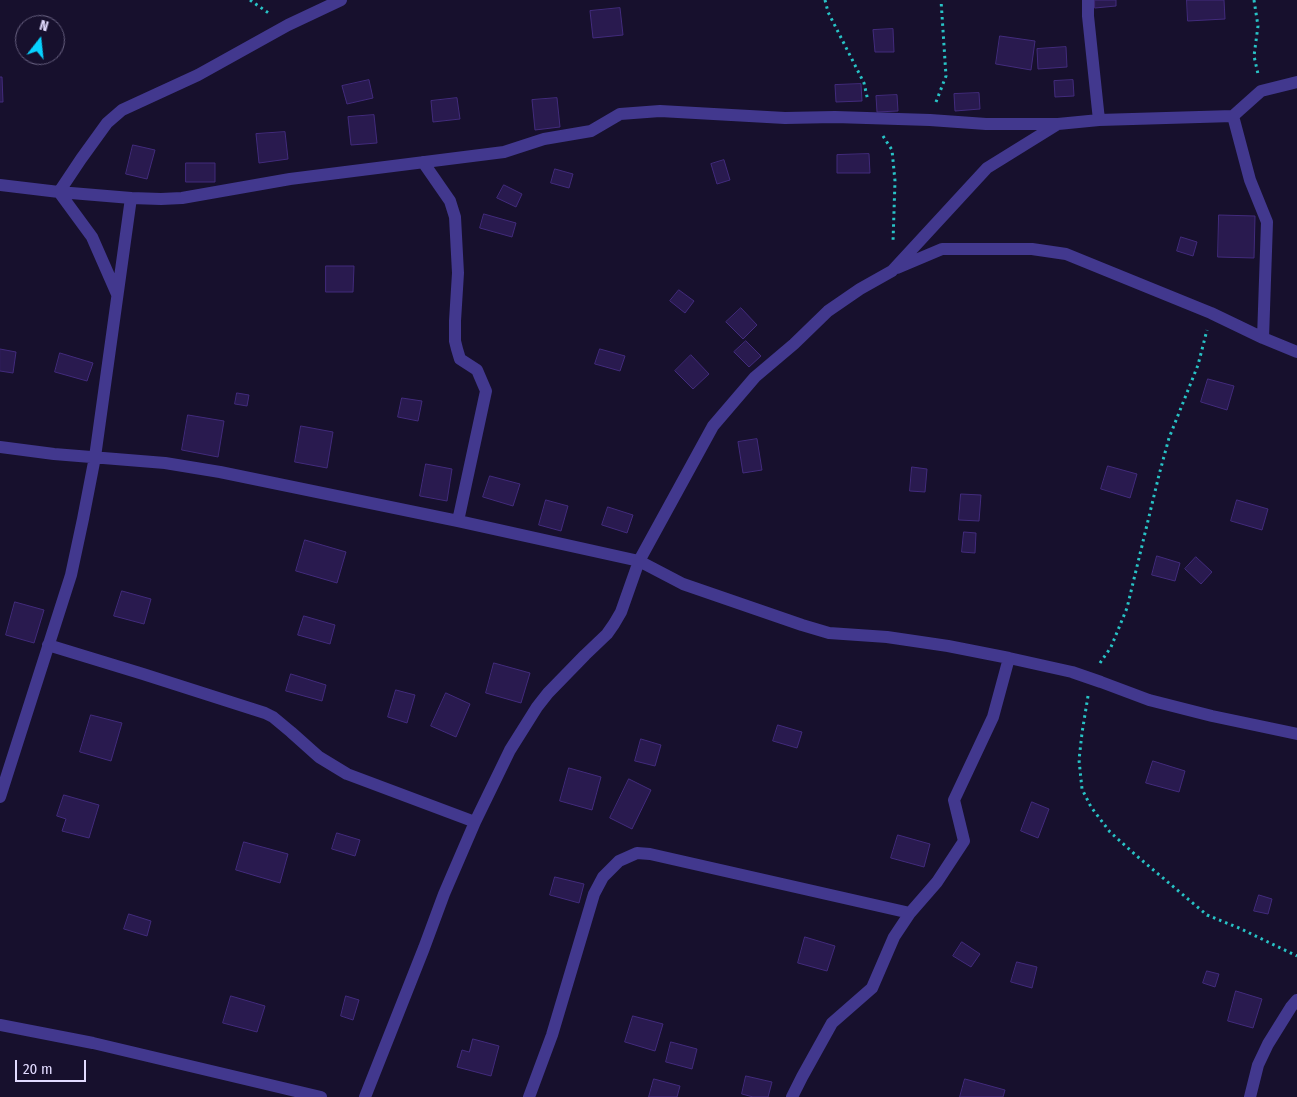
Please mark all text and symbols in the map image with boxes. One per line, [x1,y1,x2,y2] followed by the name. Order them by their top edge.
[15,15,65,65] north arrow
[38,17,50,35] text: N
[18,1050,89,1082] scale bar
[23,1060,53,1078] text: 20 m

